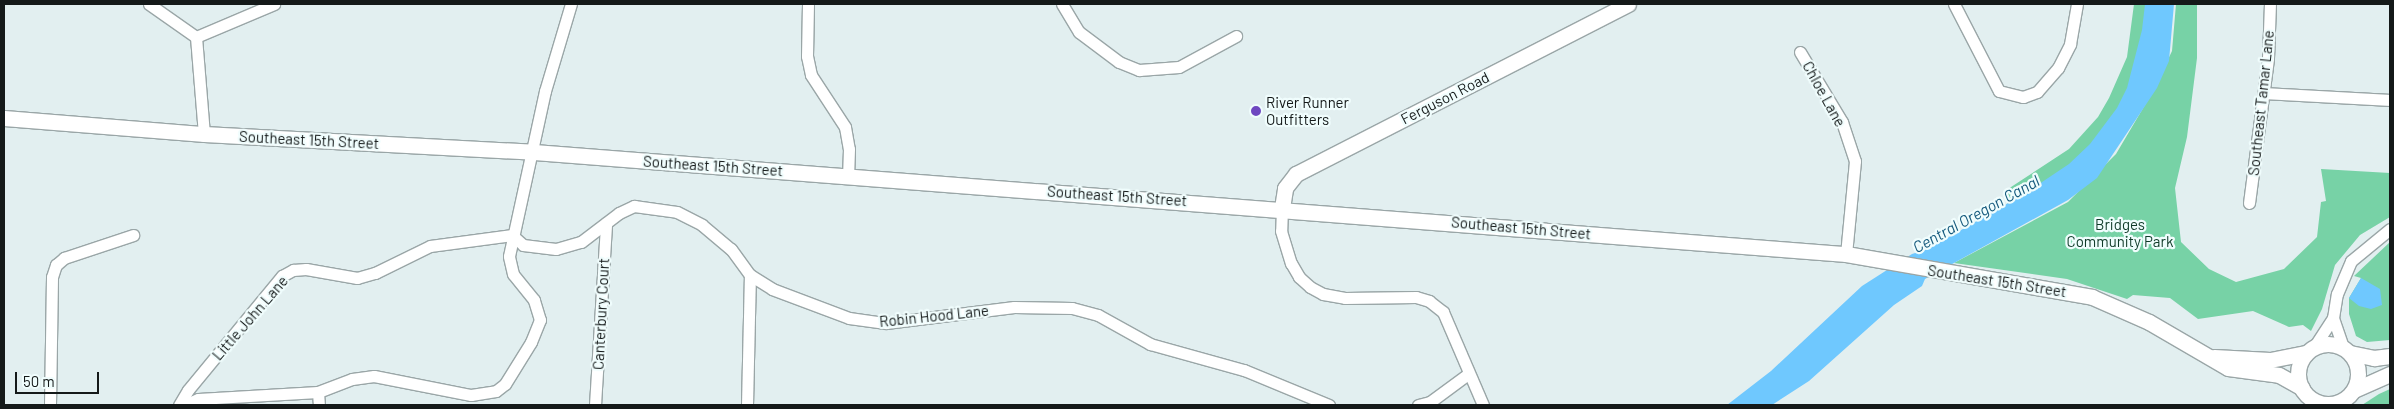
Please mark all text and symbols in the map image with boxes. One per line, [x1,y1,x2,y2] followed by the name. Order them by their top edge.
[2244,29,2278,177] street label: Southeast Tamar Lane
[1799,58,1849,130] street label: Chloe Lane
[1398,68,1492,128] street label: Ferguson Road
[1266,93,1349,128] place label: River Runner Outfitters
[1250,105,1262,117] marker: River Runner Outfitters
[239,127,379,153] street label: Southeast 15th Street
[642,152,784,180] street label: Southeast 15th Street
[1909,171,2043,257] water label: Central Oregon Canal
[1046,182,1188,210] street label: Southeast 15th Street
[1450,213,1592,243] street label: Southeast 15th Street
[2067,215,2173,250] park label: Bridges Community Park
[589,258,613,370] street label: Canterbury Court
[1926,261,2068,301] street label: Southeast 15th Street
[208,272,292,364] street label: Little John Lane
[878,301,990,331] street label: Robin Hood Lane
[18,362,101,394] scale bar
[23,372,55,390] text: 50 m

